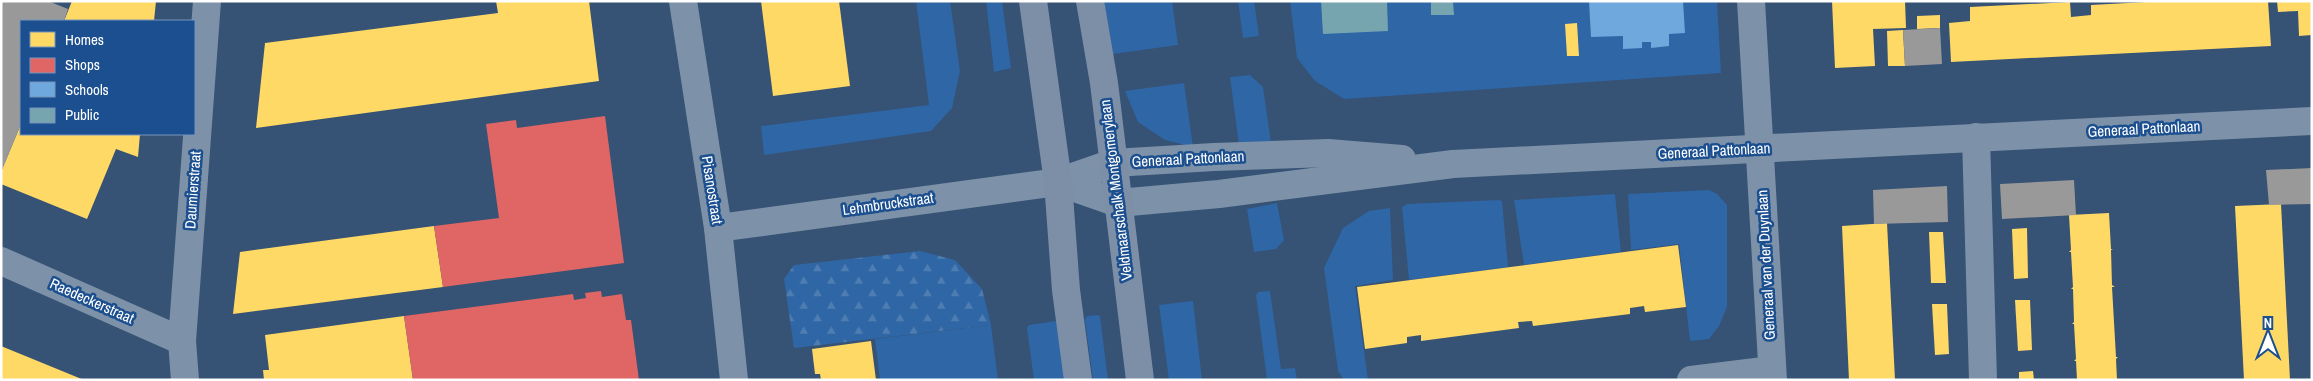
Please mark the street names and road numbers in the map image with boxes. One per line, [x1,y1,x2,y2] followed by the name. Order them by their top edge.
[1094,99,1137,282] street label: Veldmaarschalk Montgomerylaan
[2087,115,2201,142] street label: Generaal Pattonlaan
[1657,137,1771,164] street label: Generaal Pattonlaan
[1131,145,1245,172] street label: Generaal Pattonlaan
[179,150,206,230] street label: Daumierstraat
[697,154,728,226] street label: Pisanostraat
[841,187,935,220] street label: Lehmbruckstraat
[1751,189,1780,341] street label: Generaal van der Duynlaan
[47,273,138,329] street label: Raedeckerstraat

